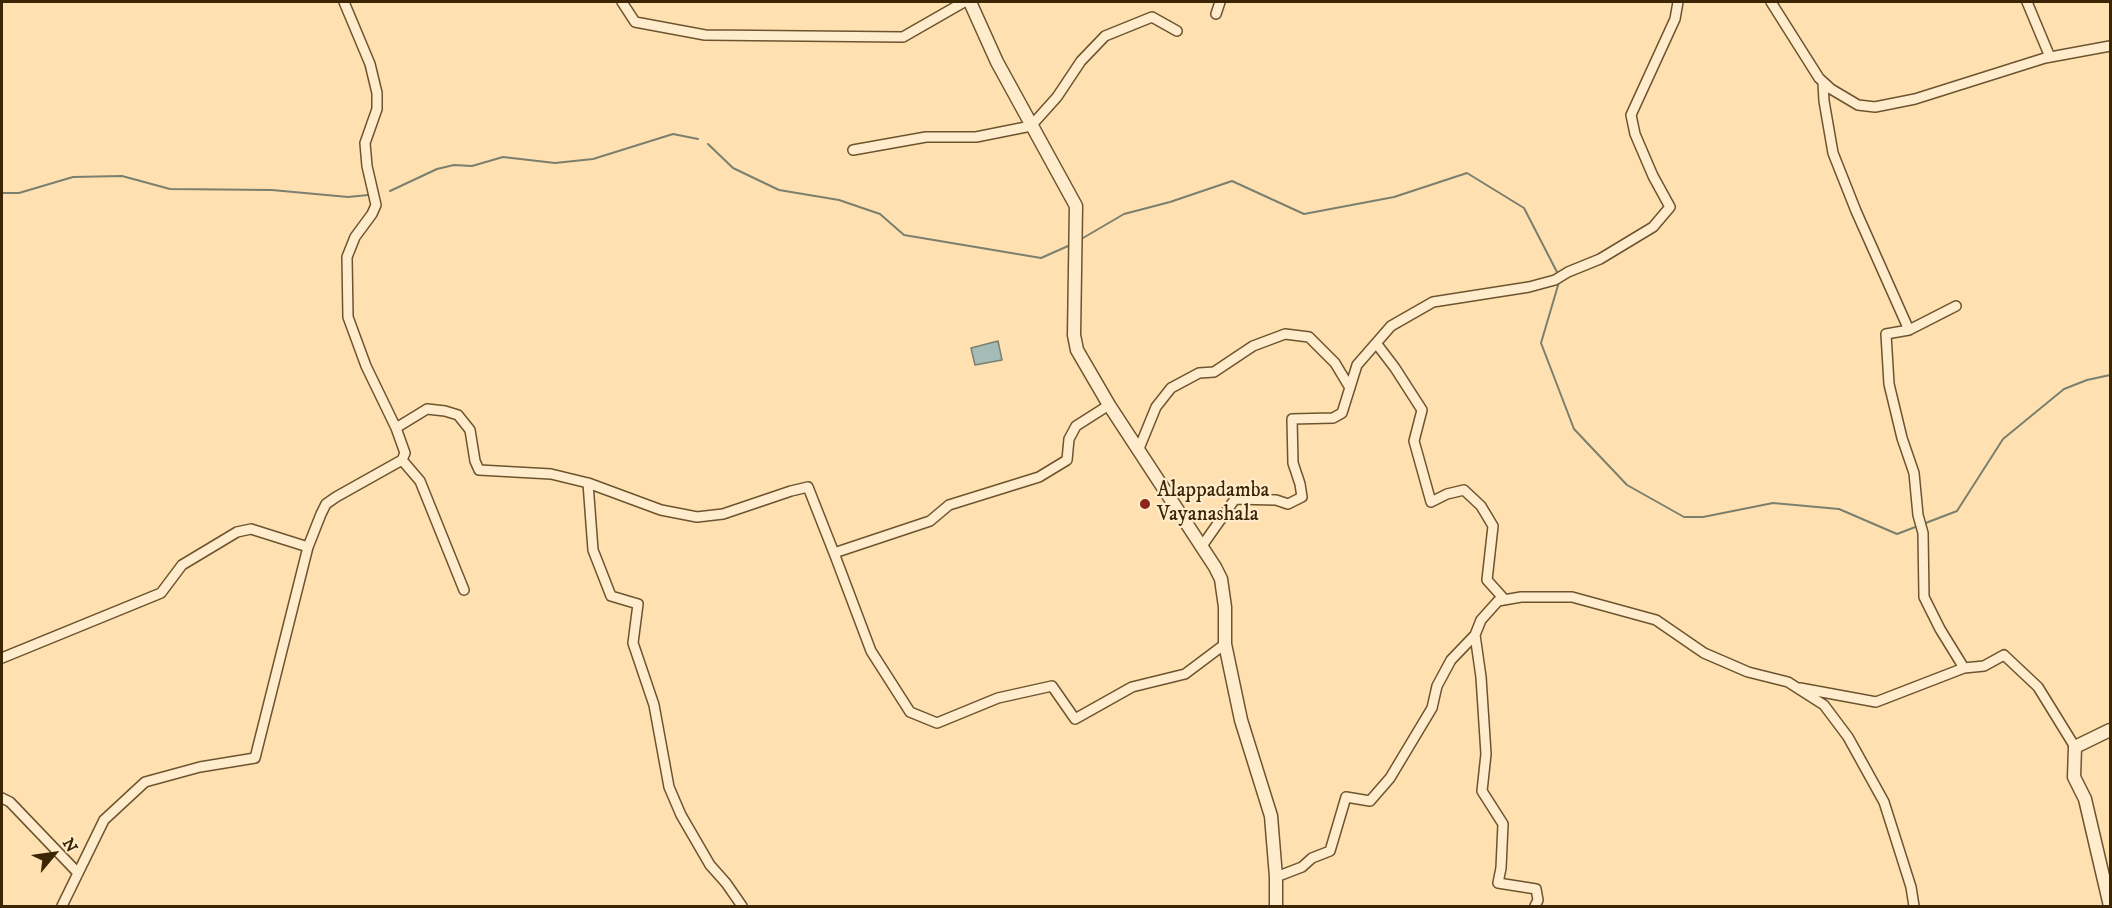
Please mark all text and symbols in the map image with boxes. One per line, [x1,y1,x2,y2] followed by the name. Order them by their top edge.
[1157,479,1269,529] place label: Alappadamba Vayanashala
[1138,497,1152,511] marker: Alappadamba Vayanashala
[24,824,84,884] north arrow
[58,835,82,856] text: N

